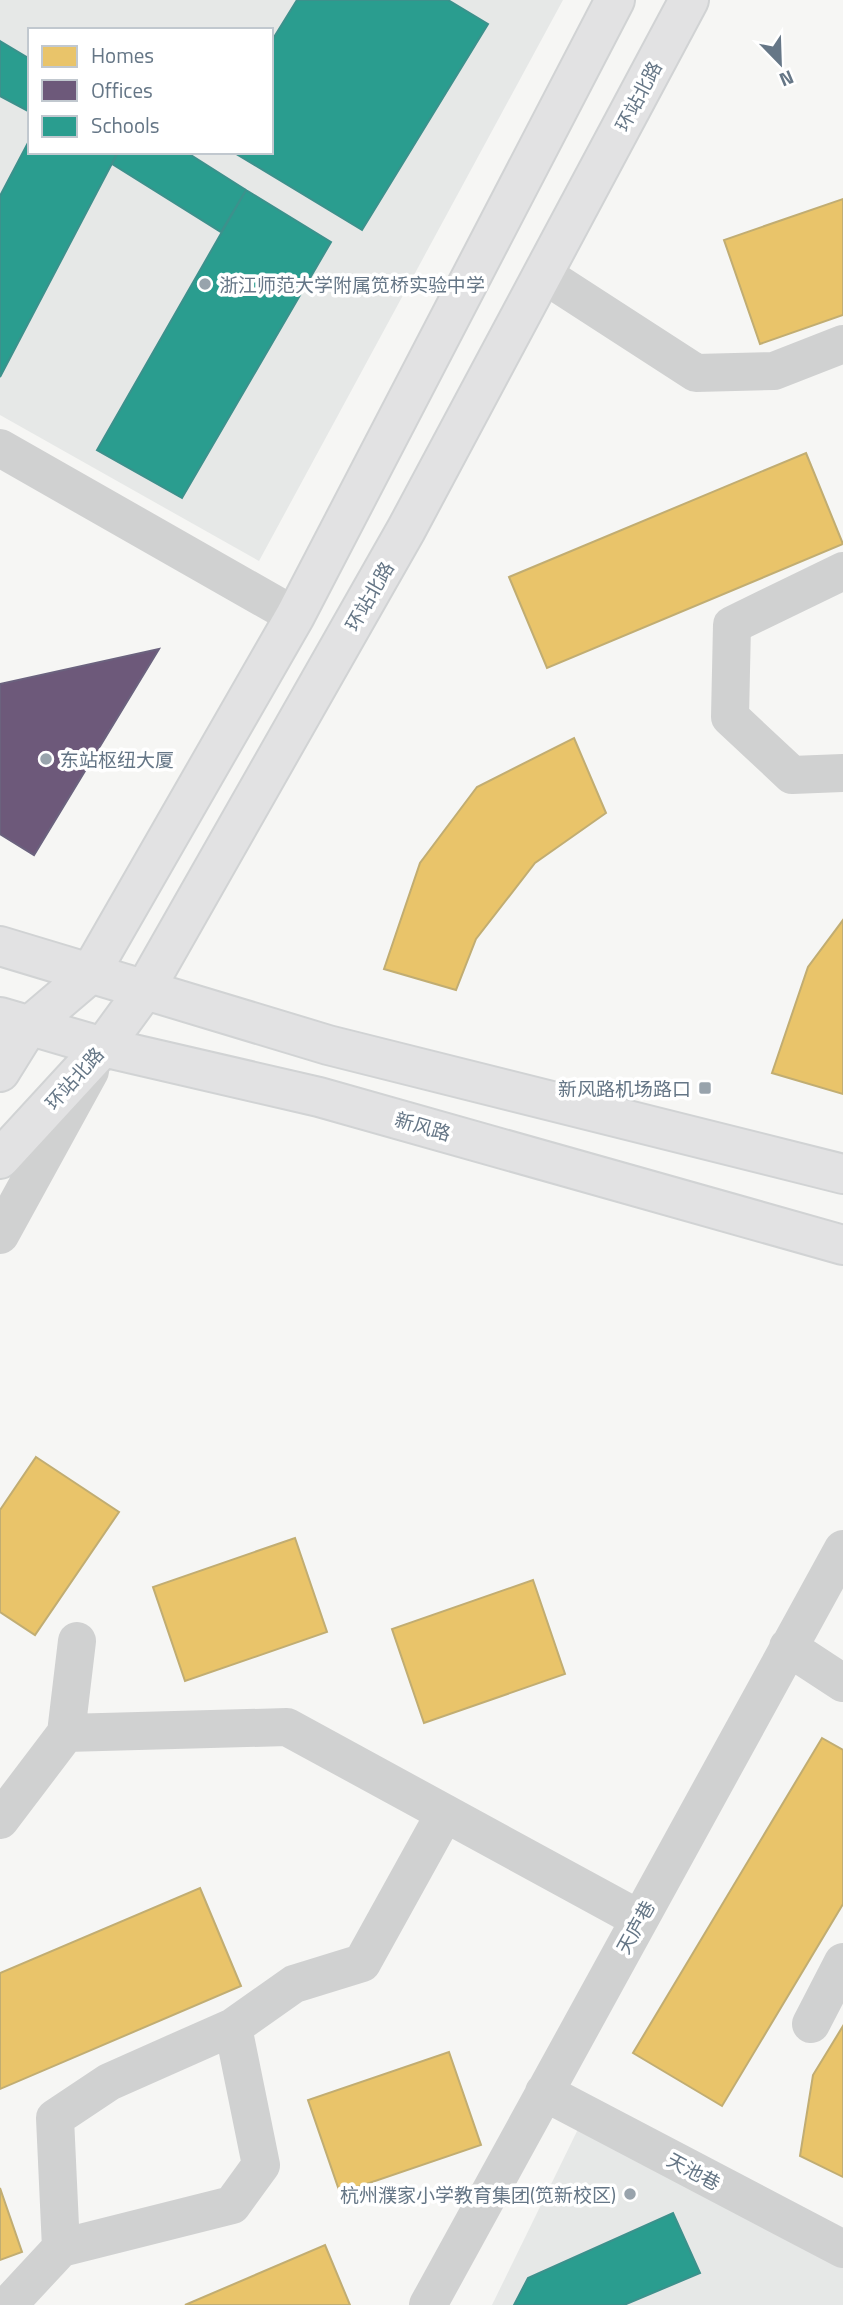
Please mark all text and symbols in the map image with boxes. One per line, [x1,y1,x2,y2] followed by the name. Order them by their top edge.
[28,28,273,154] legend
[745,28,815,98] north arrow
[91,39,154,71] text: Homes
[607,56,669,136] street label: 环站北路
[775,63,799,95] text: N
[91,74,153,106] text: Offices
[91,109,160,141] text: Schools
[219,270,485,299] place label: 浙江师范大学附属笕桥实验中学
[197,276,213,292] marker: 浙江师范大学附属笕桥实验中学
[337,556,401,636] street label: 环站北路
[60,745,174,774] place label: 东站枢纽大厦
[38,751,54,767] marker: 东站枢纽大厦
[38,1040,110,1116] street label: 环站北路
[558,1074,691,1103] place label: 新风路机场路口
[697,1080,713,1096] marker: 新风路机场路口
[392,1104,454,1148] street label: 新风路
[608,1895,662,1959] street label: 天庐巷
[662,2145,726,2197] street label: 天池巷
[340,2180,616,2209] place label: 杭州濮家小学教育集团(笕新校区)
[622,2186,638,2202] marker: 杭州濮家小学教育集团(笕新校区)

